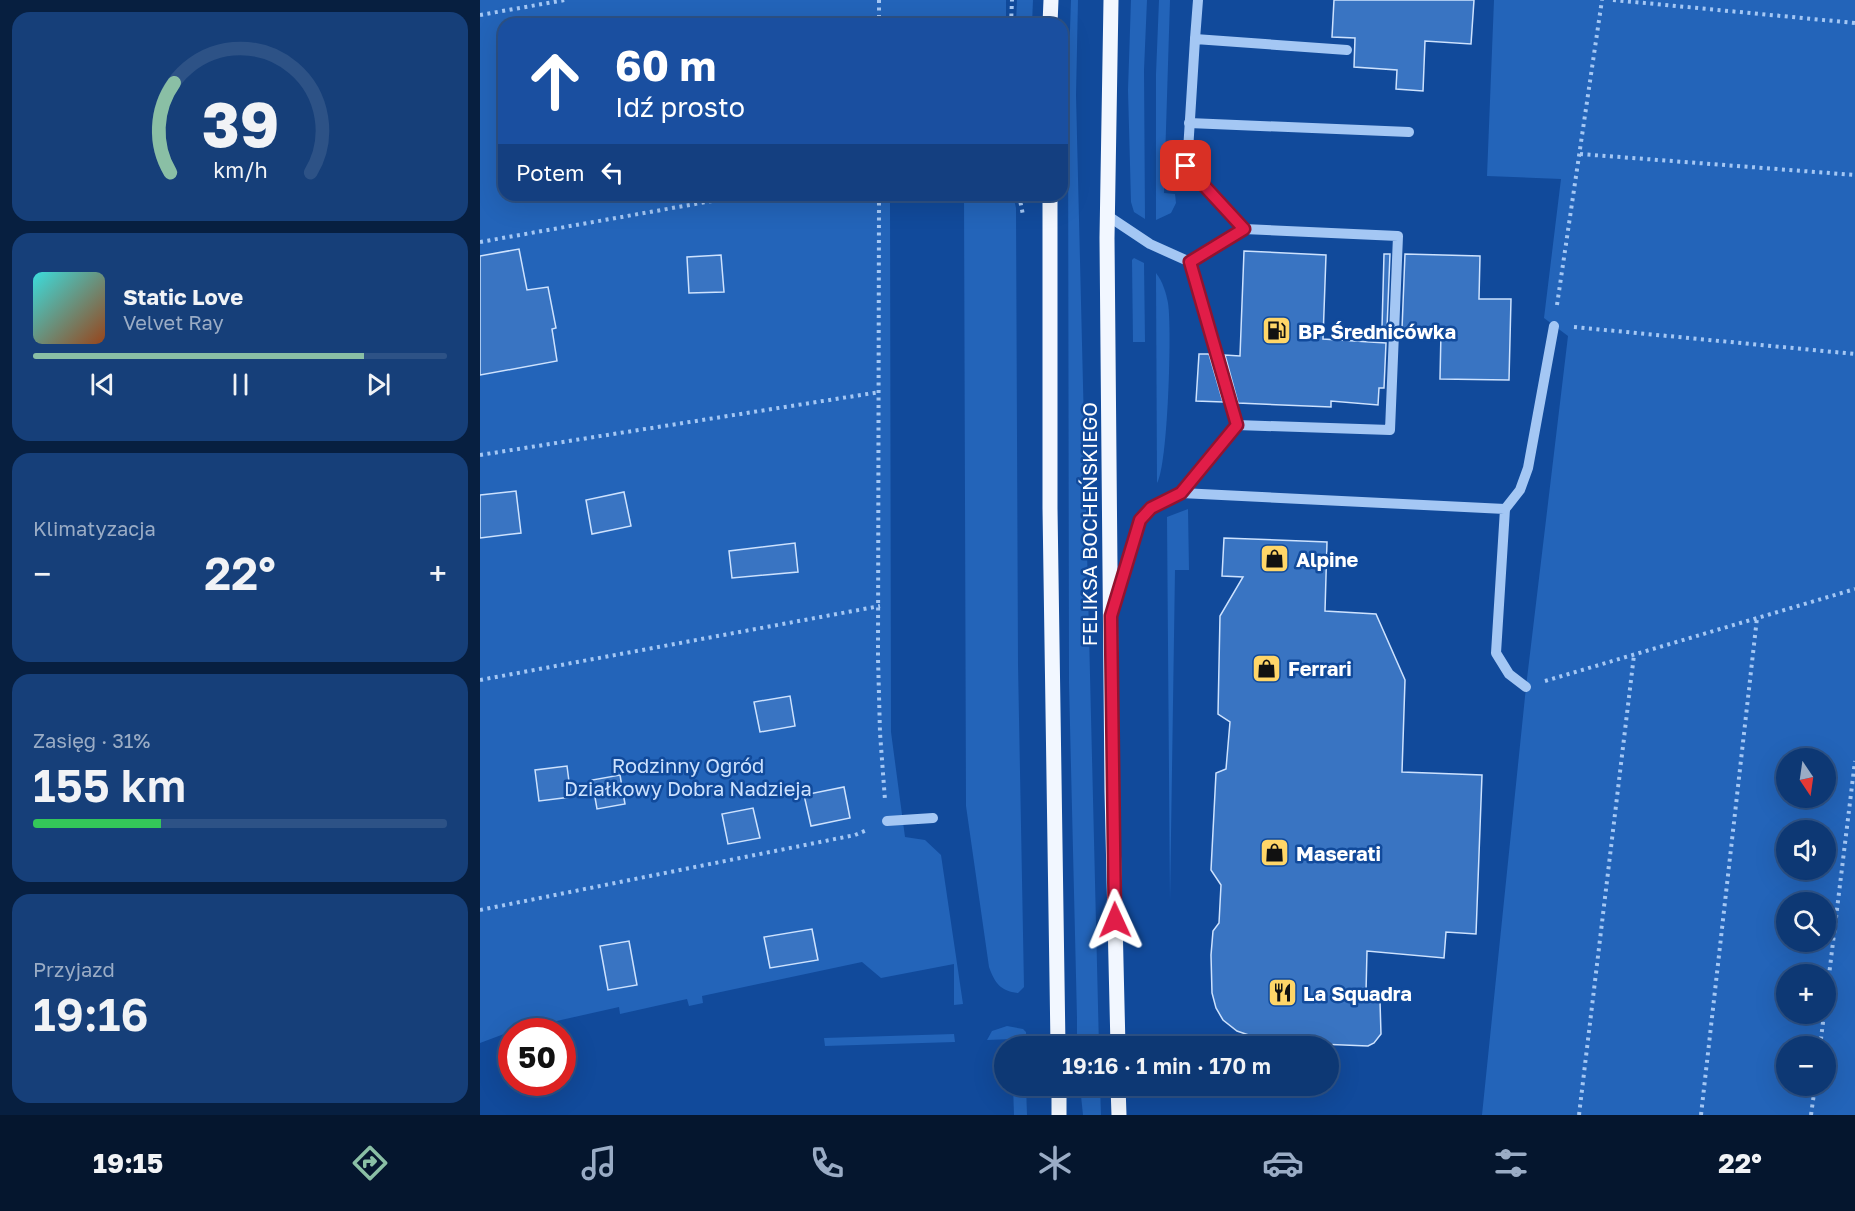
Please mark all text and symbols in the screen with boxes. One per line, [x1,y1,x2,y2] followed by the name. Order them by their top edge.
[615,40,716,90] text: 60 m
[516,42,594,120] icon: ahead
[201,86,279,161] text: 39
[615,91,745,123] text: Idź prosto
[1160,140,1211,191] pin
[1169,149,1202,182] icon: arrive
[596,156,629,189] icon: left
[213,158,267,184] text: km/h
[516,159,584,186] text: Potem
[123,283,243,310] text: Static Love
[123,310,224,334] text: Velvet Ray
[1261,315,1293,347] fuel station icon: BP Średnicówka
[1298,319,1456,343] place label: BP Średnicówka
[86,368,119,401] icon: previous
[224,368,257,401] icon: pause
[362,368,395,401] icon: next
[1077,402,1101,646] street label: FELIKSA BOCHEŃSKIEGO
[33,516,156,540] text: Klimatyzacja
[1259,543,1291,575] shop icon: Alpine
[204,546,276,600] text: 22°
[1296,547,1359,571] place label: Alpine
[33,554,51,593] text: −
[429,554,447,593] text: +
[1251,652,1283,684] shop icon: Ferrari
[1288,656,1352,680] place label: Ferrari
[33,728,150,752] text: Zasięg · 31%
[1776,748,1836,808] north arrow
[1776,748,1836,1096] map controls
[564,753,812,800] park label: Rodzinny Ogród Działkowy Dobra Nadzieja
[33,758,186,812] text: 155 km
[1776,820,1836,880] button: sound
[1259,837,1291,869] shop icon: Maserati
[1296,841,1381,865] place label: Maserati
[1083,888,1147,952] position arrow
[1776,892,1836,952] button: search
[33,957,115,981] text: Przyjazd
[1776,964,1836,1024] button: +
[1266,977,1298,1009] restaurant icon: La Squadra
[1303,981,1412,1005] place label: La Squadra
[33,987,148,1041] text: 19:16
[498,1018,576,1096] speed limit sign: 50
[1776,1036,1836,1096] button: −
[1062,1052,1271,1079] text: 19:16 · 1 min · 170 m
[349,1142,391,1184] icon: directions
[578,1142,620,1184] icon: music
[806,1142,848,1184] icon: phone
[1034,1142,1076,1184] icon: climate
[1262,1142,1304,1184] icon: car
[1490,1142,1532,1184] icon: filters
[93,1147,163,1179] text: 19:15
[1718,1147,1762,1179] text: 22°

